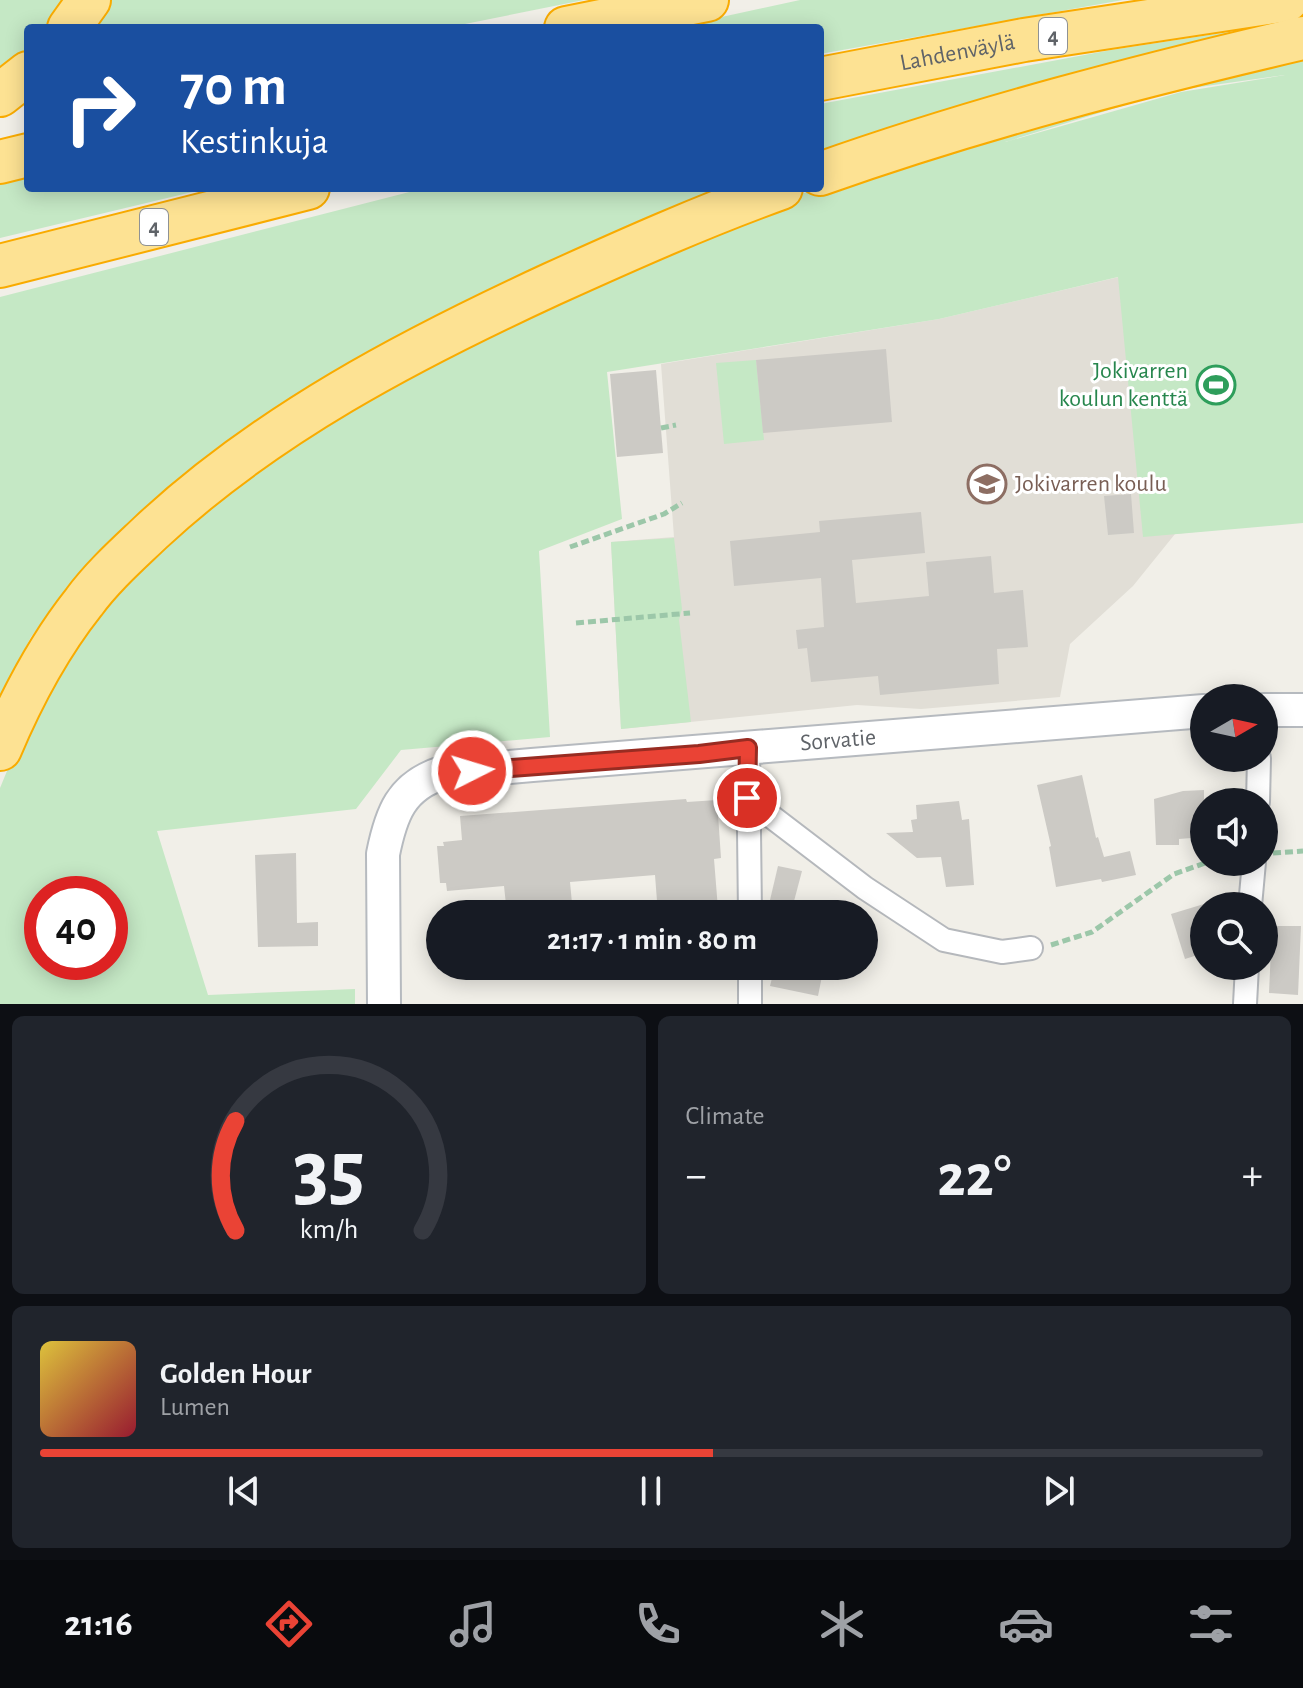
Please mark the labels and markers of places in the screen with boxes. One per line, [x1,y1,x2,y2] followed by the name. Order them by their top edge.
[1059,359,1188,411] place label: Jokivarren koulun kenttä
[1195,364,1237,406] sports icon: Jokivarren koulun kenttä
[966,463,1008,505] school or university icon: Jokivarren koulu
[1015,472,1167,496] place label: Jokivarren koulu
[713,764,781,832] pin

